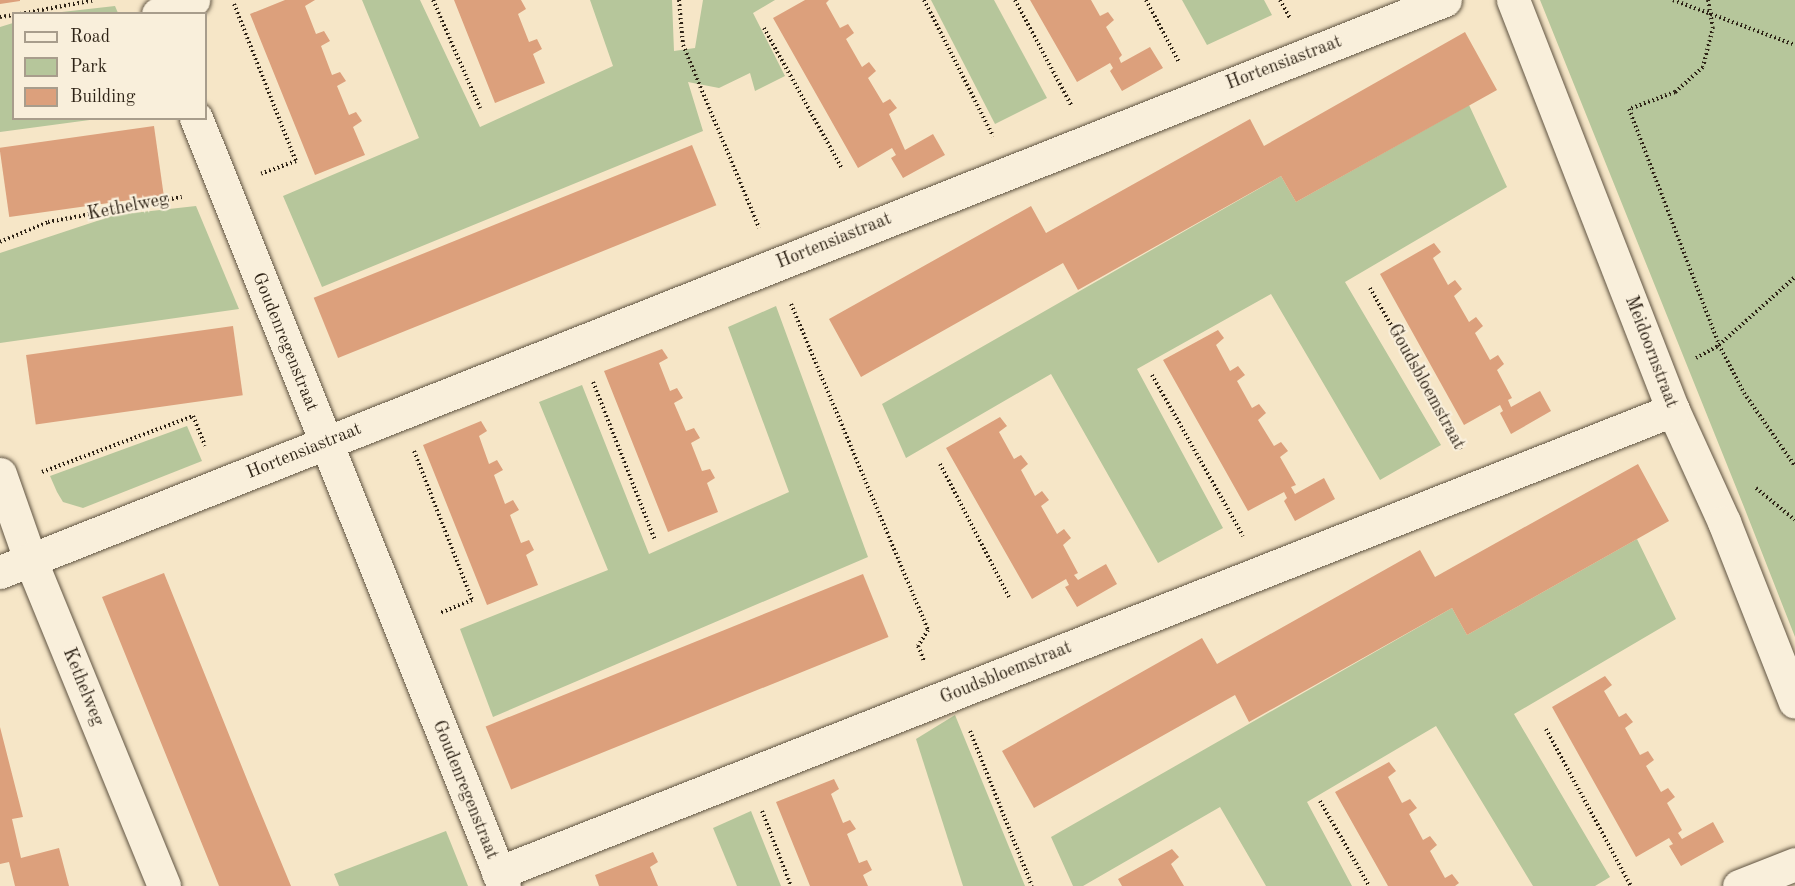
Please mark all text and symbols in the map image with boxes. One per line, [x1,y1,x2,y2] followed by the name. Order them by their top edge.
[12,12,207,120] legend
[70,28,110,46] text: Road
[1223,31,1345,95] street label: Hortensiastraat
[70,58,107,76] text: Park
[70,88,135,106] text: Building
[86,189,170,225] street label: Kethelweg
[773,208,895,274] street label: Hortensiastraat
[247,269,323,415] street label: Goudenregenstraat
[1620,293,1682,411] street label: Meidoornstraat
[1383,321,1469,453] street label: Goudsbloemstraat
[243,418,365,484] street label: Hortensiastraat
[937,637,1075,709] street label: Goudsbloemstraat
[58,645,108,729] street label: Kethelweg
[427,717,503,863] street label: Goudenregenstraat

